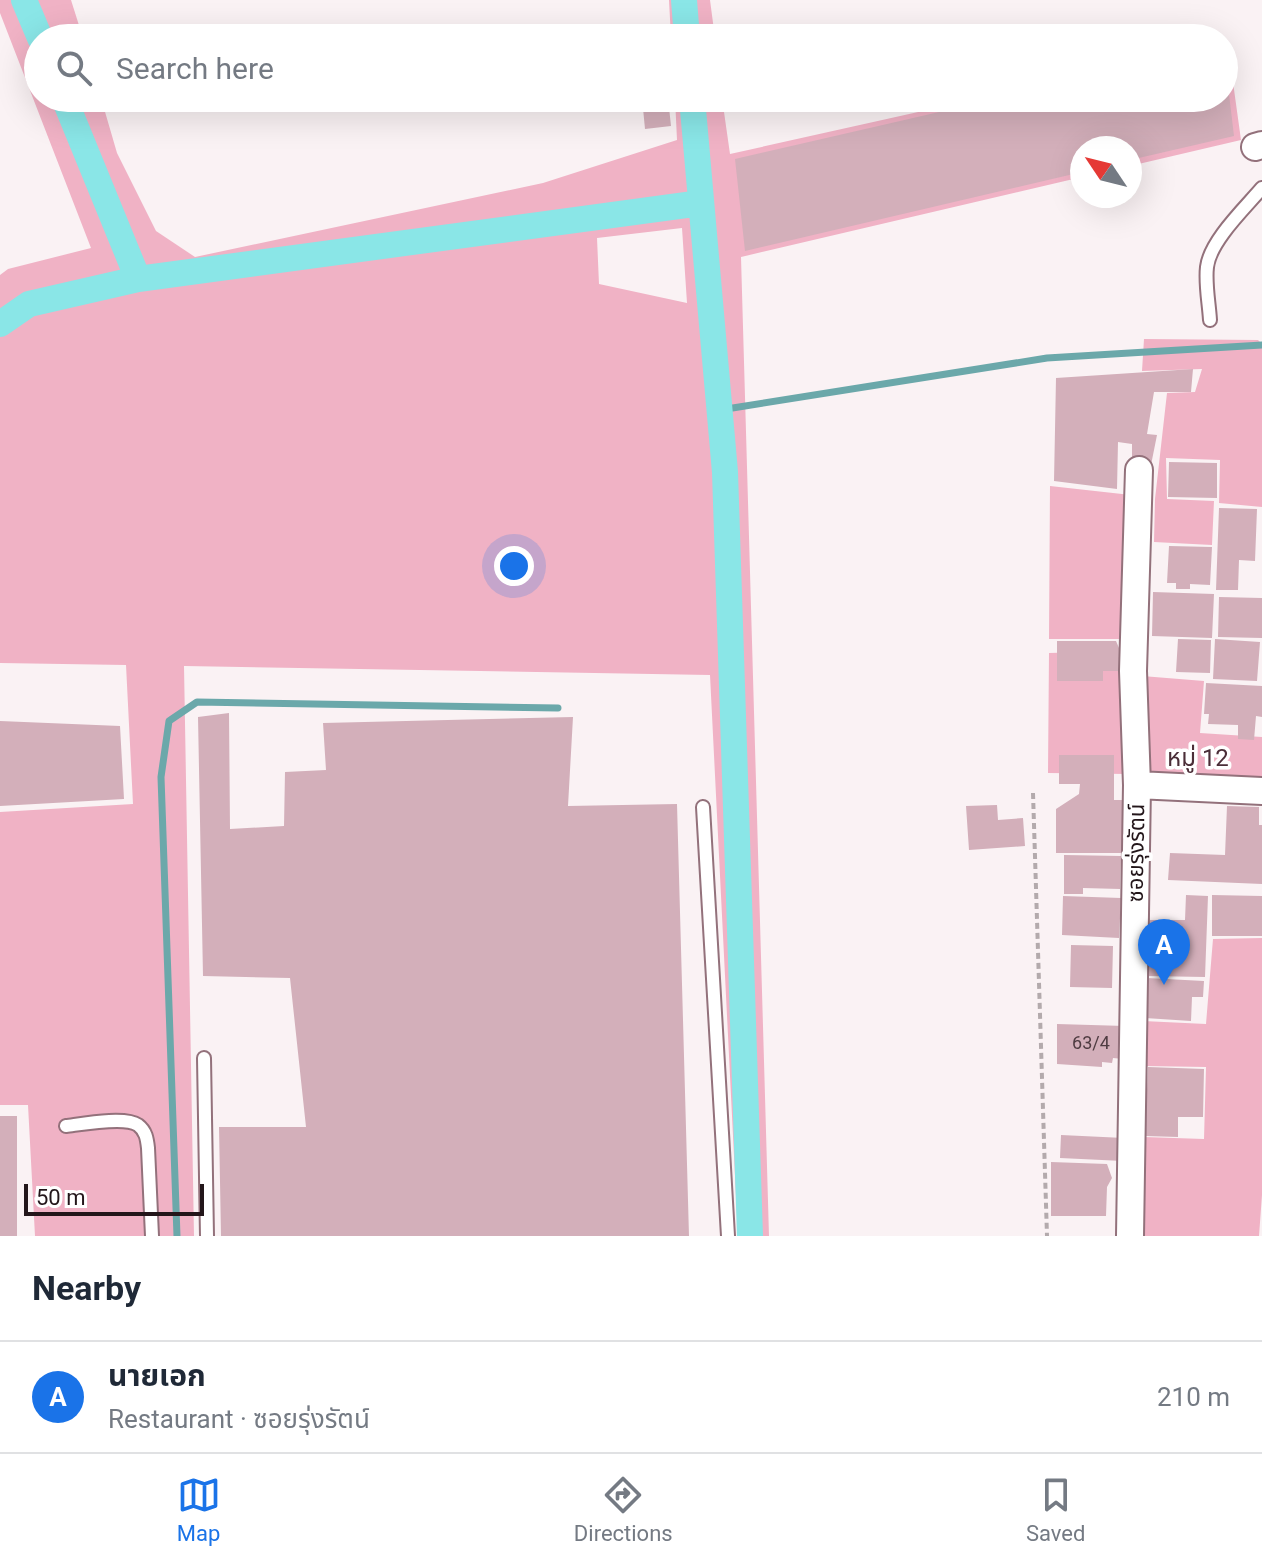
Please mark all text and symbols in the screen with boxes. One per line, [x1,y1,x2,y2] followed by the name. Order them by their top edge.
[24,24,1238,112] search box
[52,46,96,90] icon: search
[116,51,274,86] text: Search here
[1070,136,1142,208] north arrow
[494,546,534,586] your location
[1167,744,1229,773] district label: หมู่ 12
[1123,803,1150,903] street label: ซอยรุ่งรัตน์
[1138,919,1190,985] pin: A
[1072,1032,1110,1053] house number: 63/4
[24,1180,204,1216] scale bar
[36,1185,85,1210] text: 50 m
[32,1268,141,1308] text: Nearby
[108,1358,206,1393] text: นายเอก
[49,1382,67,1412] text: A
[1157,1382,1230,1412] text: 210 m
[108,1404,370,1434] text: Restaurant · ซอยรุ่งรัตน์
[177,1473,221,1546] tab: Map
[574,1473,673,1546] tab: Directions
[1026,1473,1085,1546] tab: Saved

